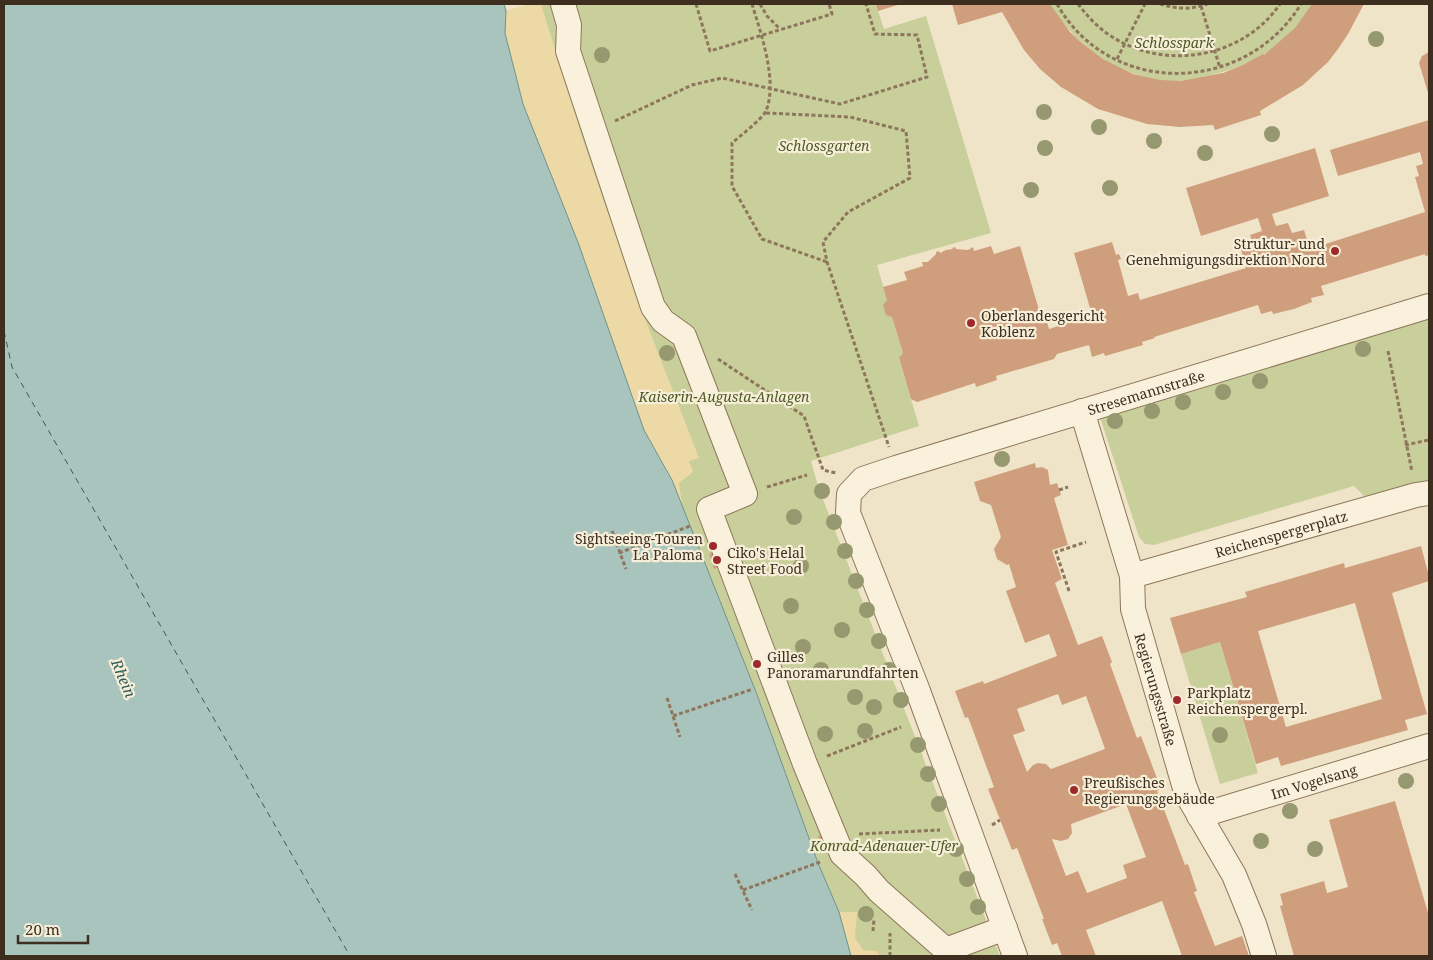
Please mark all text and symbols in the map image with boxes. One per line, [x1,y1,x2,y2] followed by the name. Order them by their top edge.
[1135,33,1214,52] park label: Schlosspark
[779,136,870,155] park label: Schlossgarten
[1126,234,1325,269] place label: Struktur- und Genehmigungsdirektion Nord
[1329,245,1341,257] marker: Struktur- und Genehmigungsdirektion Nord
[981,306,1105,341] place label: Oberlandesgericht Koblenz
[965,317,977,329] marker: Oberlandesgericht Koblenz
[1085,365,1207,419] street label: Stresemannstraße
[637,387,810,406] park label: Kaiserin-Augusta-Anlagen
[1213,506,1350,561] street label: Reichenspergerplatz
[575,529,703,564] place label: Sightseeing-Touren La Paloma
[707,540,719,552] marker: Sightseeing-Touren La Paloma
[727,543,805,578] place label: Ciko's Helal Street Food
[711,554,723,566] marker: Ciko's Helal Street Food
[1131,631,1182,748] street label: Regierungsstraße
[767,647,919,682] place label: Gilles Panoramarundfahrten
[107,655,141,700] water label: Rhein
[751,658,763,670] marker: Gilles Panoramarundfahrten
[1187,683,1308,718] place label: Parkplatz Reichenspergerpl.
[1171,694,1183,706] marker: Parkplatz Reichenspergerpl.
[1269,759,1360,803] street label: Im Vogelsang
[1084,773,1215,808] place label: Preußisches Regierungsgebäude
[1068,784,1080,796] marker: Preußisches Regierungsgebäude
[809,836,959,855] park label: Konrad-Adenauer-Ufer
[18,912,88,944] scale bar
[25,919,60,939] text: 20 m

